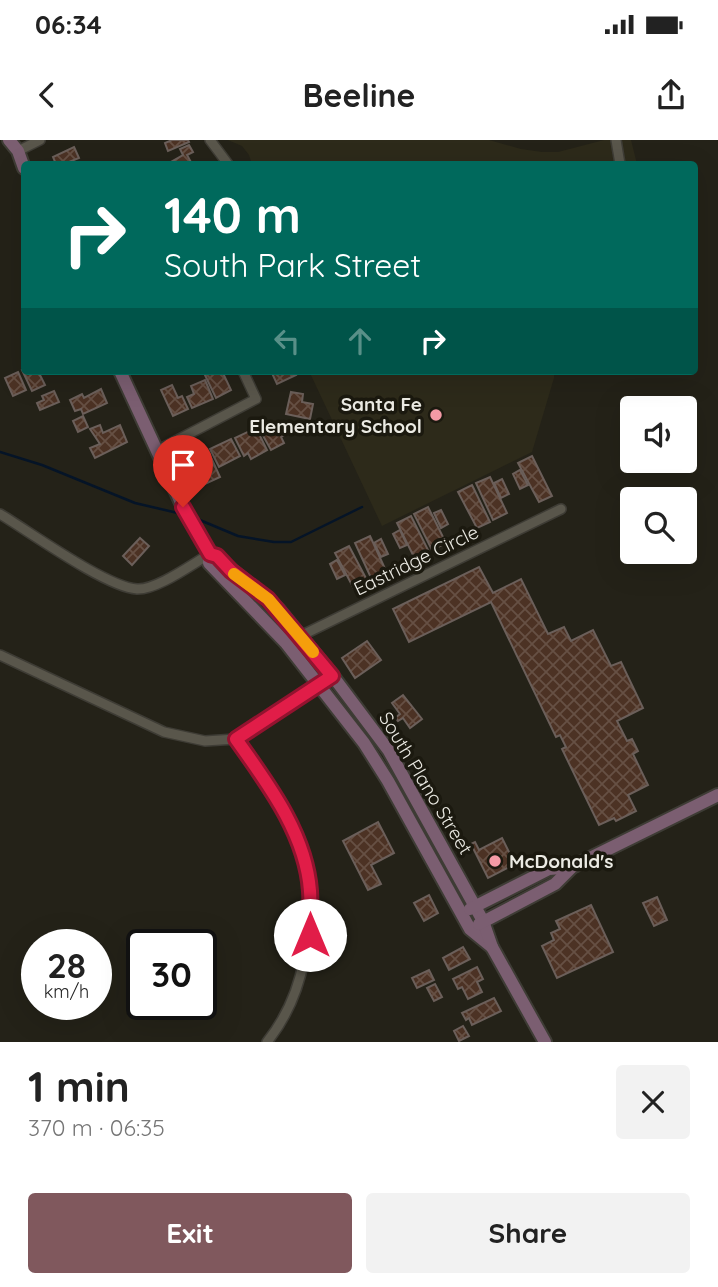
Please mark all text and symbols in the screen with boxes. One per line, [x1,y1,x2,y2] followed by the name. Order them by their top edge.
[35,8,102,41] text: 06:34
[303,75,415,115] text: Beeline
[28,76,66,114] icon: back
[652,76,690,114] icon: share
[164,184,301,245] text: 140 m
[49,189,140,280] icon: right
[164,245,421,285] text: South Park Street
[268,322,306,360] icon: left
[341,322,379,360] icon: ahead
[414,322,452,360] icon: right
[249,392,422,438] place label: Santa Fe Elementary School
[620,396,697,564] map controls
[620,396,697,473] button: sound
[428,407,444,423] marker: Santa Fe Elementary School
[153,435,213,507] pin
[164,446,202,484] icon: arrive
[620,487,697,564] button: search
[350,519,482,601] street label: Eastridge Circle
[374,707,478,859] street label: South Plano Street
[509,849,613,873] place label: McDonald's
[487,853,503,869] marker: McDonald's
[273,898,347,972] position arrow
[126,929,217,1020] speed limit sign: 30
[47,943,86,987] text: 28
[44,980,89,1003] text: km/h
[28,1060,130,1113] text: 1 min
[616,1065,690,1139] button: close
[28,1113,165,1142] text: 370 m · 06:35
[28,1193,352,1273] button: Exit
[366,1193,690,1273] button: Share

